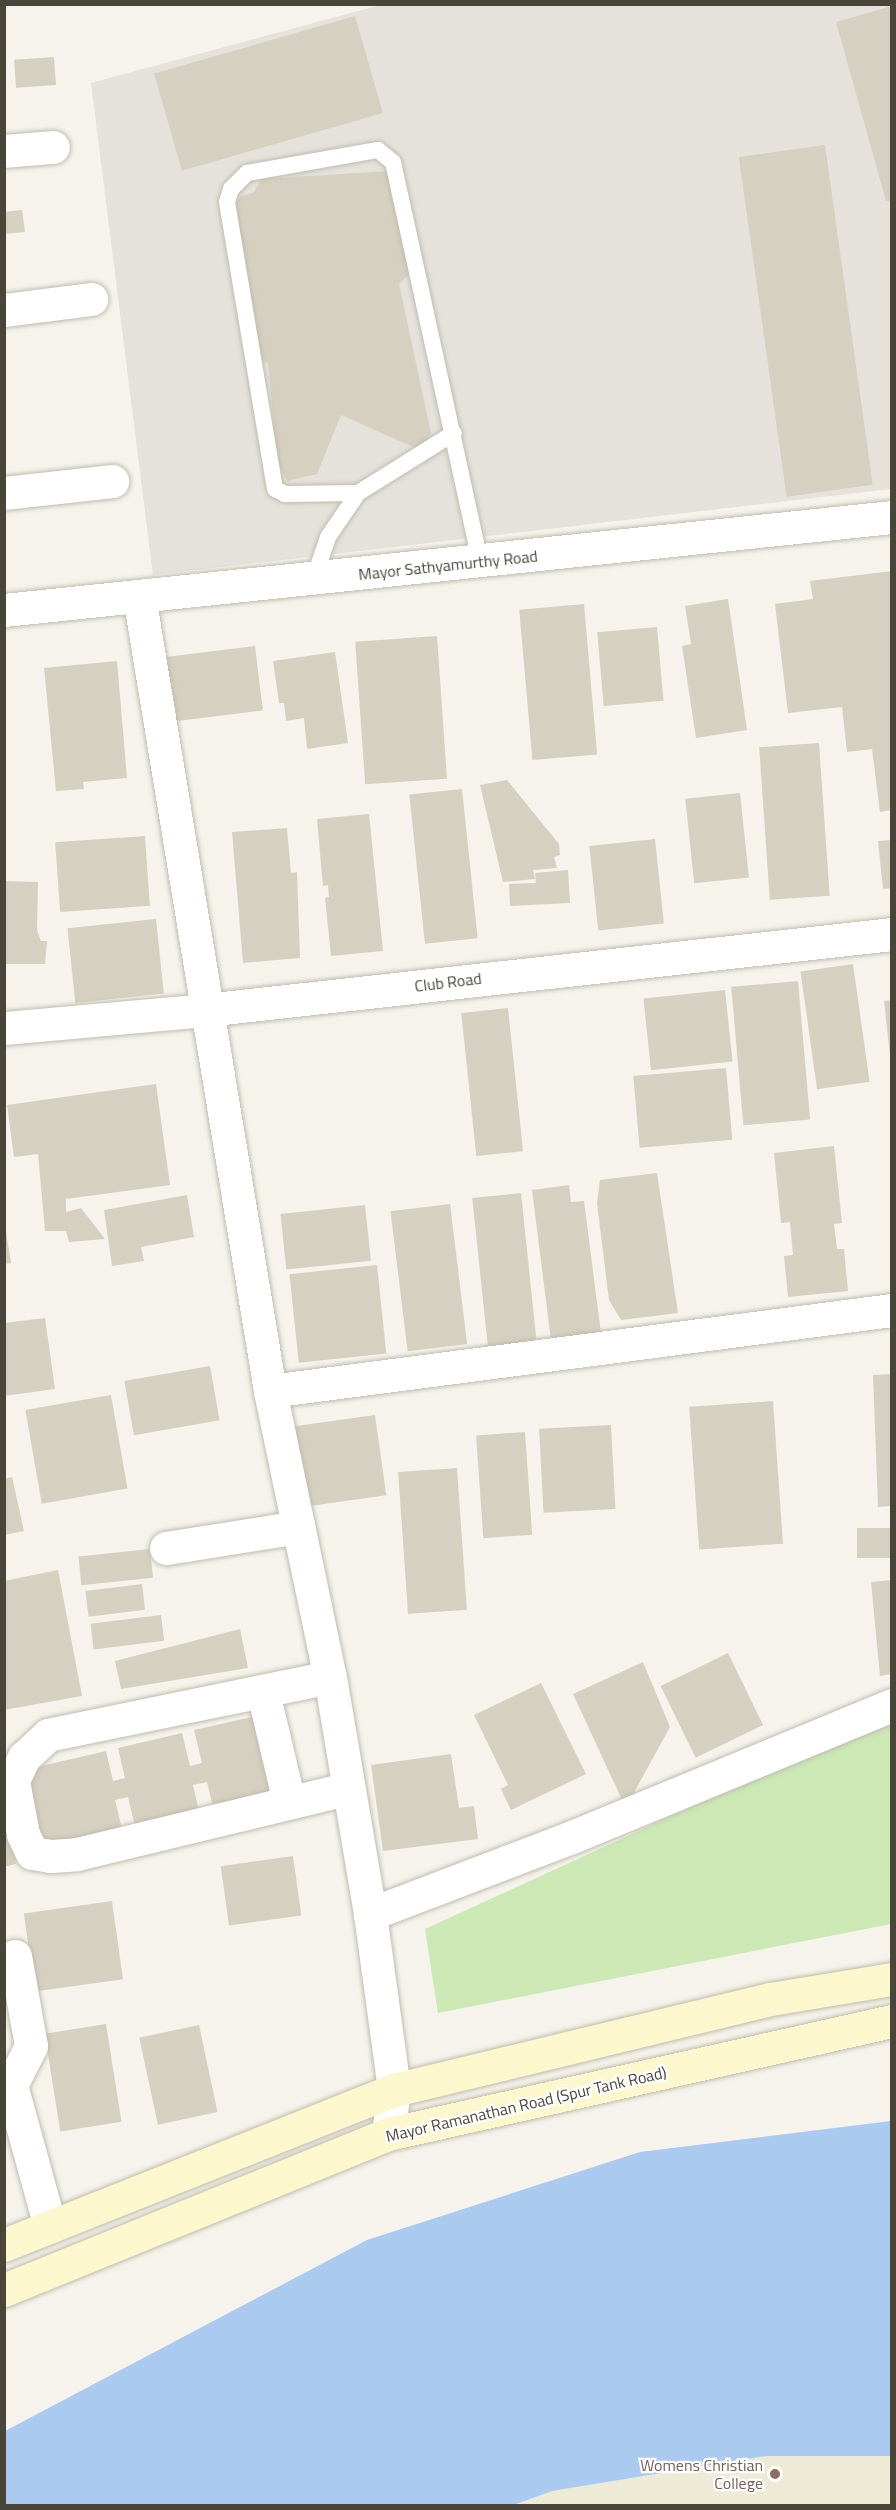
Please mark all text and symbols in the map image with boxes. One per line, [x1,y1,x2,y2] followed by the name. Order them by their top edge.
[357,546,539,584] street label: Mayor Sathyamurthy Road
[413,968,483,996] street label: Club Road
[384,2062,668,2146] street label: Mayor Ramanathan Road (Spur Tank Road)
[640,2455,763,2493] place label: Womens Christian College
[768,2467,782,2481] marker: Womens Christian College

